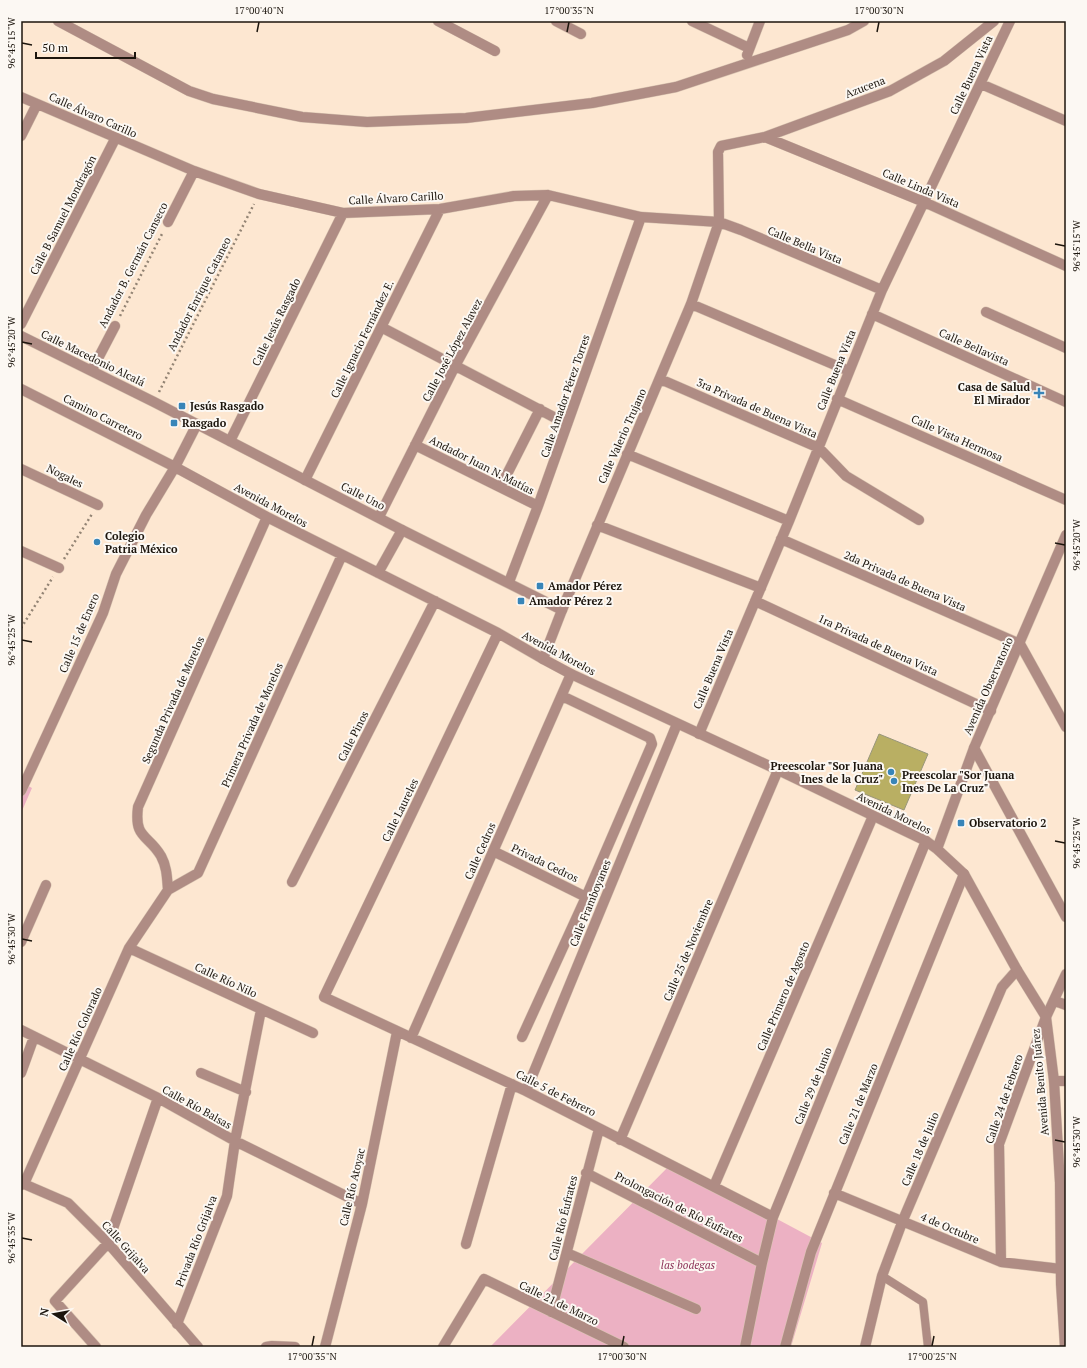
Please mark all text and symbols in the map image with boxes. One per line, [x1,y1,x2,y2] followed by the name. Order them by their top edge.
[234,4,284,17] text: 17°00'40"N
[544,4,594,17] text: 17°00'35"N
[854,4,904,17] text: 17°00'30"N
[5,17,18,69] text: 96°45'15"W
[947,33,996,117] street label: Calle Buena Vista
[36,34,135,60] scale bar
[42,40,69,55] text: 50 m
[843,73,887,101] street label: Azucena
[47,89,139,141] street label: Calle Álvaro Carillo
[27,153,99,277] street label: Calle B Samuel Mondragón
[880,165,962,211] street label: Calle Linda Vista
[348,189,444,207] street label: Calle Álvaro Carillo
[95,200,171,330] street label: Andador B. Germán Canseco
[1070,220,1083,272] text: 96°45'15"W
[766,223,845,267] street label: Calle Bella Vista
[164,235,234,353] street label: Andador Enrique Cataneo
[249,276,303,368] street label: Calle Jesús Rasgado
[327,278,397,400] street label: Calle Ignacio Fernández E.
[419,296,485,404] street label: Calle José López Alavez
[5,316,18,368] text: 96°45'20"W
[937,325,1012,369] street label: Calle Bellavista
[39,327,148,389] street label: Calle Macedonio Alcalá
[813,327,859,412] street label: Calle Buena Vista
[537,332,593,459] street label: Calle Amador Pérez Torres
[695,375,820,441] street label: 3ra Privada de Buena Vista
[958,380,1030,407] place label: Casa de Salud El Mirador
[595,386,649,486] street label: Calle Valerio Trujano
[1033,387,1045,399] marker: Casa de Salud El Mirador
[61,391,145,443] street label: Camino Carretero
[190,399,264,413] place label: Jesús Rasgado
[177,401,187,411] marker: Jesús Rasgado
[909,412,1005,465] street label: Calle Vista Hermosa
[182,416,227,430] place label: Rasgado
[169,418,179,428] marker: Rasgado
[427,432,537,498] street label: Andador Juan N. Matías
[44,461,86,491] street label: Nogales
[339,479,387,513] street label: Calle Uno
[232,480,310,530] street label: Avenida Morelos
[1070,519,1083,571] text: 96°45'20"W
[105,529,178,556] place label: Colegio Patria México
[92,537,102,547] marker: Colegio Patria México
[842,548,969,614] street label: 2da Privada de Buena Vista
[548,579,622,593] place label: Amador Pérez
[535,581,545,591] marker: Amador Pérez
[56,591,102,675] street label: Calle 15 de Enero
[529,594,612,608] place label: Amador Pérez 2
[516,596,526,606] marker: Amador Pérez 2
[816,611,940,679] street label: 1ra Privada de Buena Vista
[5,614,18,666] text: 96°45'25"W
[690,626,736,711] street label: Calle Buena Vista
[520,628,598,678] street label: Avenida Morelos
[139,634,208,766] street label: Segunda Privada de Morelos
[960,635,1016,737] street label: Avenida Observatorio
[218,660,286,789] street label: Primera Privada de Morelos
[334,708,372,764] street label: Calle Pinos
[771,759,883,786] place label: Preescolar "Sor Juana Ines de la Cruz"
[886,767,896,777] marker: Preescolar "Sor Juana Ines de la Cruz"
[902,768,1014,795] place label: Preescolar "Sor Juana Ines De La Cruz"
[379,776,421,844] street label: Calle Laureles
[889,776,899,786] marker: Preescolar "Sor Juana Ines De La Cruz"
[854,789,934,837] street label: Avenida Morelos
[969,816,1047,830] place label: Observatorio 2
[1070,817,1083,869] text: 96°45'25"W
[956,818,966,828] marker: Observatorio 2
[461,820,499,882] street label: Calle Cedros
[509,841,581,885] street label: Privada Cedros
[566,857,614,949] street label: Calle Framboyanes
[660,896,716,1003] street label: Calle 25 de Noviembre
[5,913,18,965] text: 96°45'30"W
[754,939,812,1053] street label: Calle Primero de Agosto
[193,959,259,1001] street label: Calle Río Nilo
[55,985,105,1073] street label: Calle Río Colorado
[1028,1028,1052,1136] street label: Avenida Benito Juárez
[791,1045,835,1127] street label: Calle 29 de Junio
[982,1052,1026,1146] street label: Calle 24 de Febrero
[835,1061,881,1147] street label: Calle 21 de Marzo
[514,1067,598,1119] street label: Calle 5 de Febrero
[160,1082,234,1132] street label: Calle Río Balsas
[898,1110,942,1188] street label: Calle 18 de Julio
[1070,1116,1083,1168] text: 96°45'30"W
[336,1147,368,1227] street label: Calle Río Atoyac
[613,1169,746,1246] street label: Prolongación de Río Éufrates
[546,1174,580,1262] street label: Calle Río Éufrates
[172,1193,220,1289] street label: Privada Río Grijalva
[919,1209,982,1247] street label: 4 de Octubre
[5,1212,18,1264] text: 96°45'35"W
[99,1218,153,1276] street label: Calle Grijalva
[661,1258,716,1272] park label: las bodegas
[517,1278,601,1328] street label: Calle 21 de Marzo
[34,1294,74,1334] north arrow
[37,1306,52,1318] text: N
[287,1350,337,1363] text: 17°00'35"N
[597,1350,647,1363] text: 17°00'30"N
[907,1350,957,1363] text: 17°00'25"N

